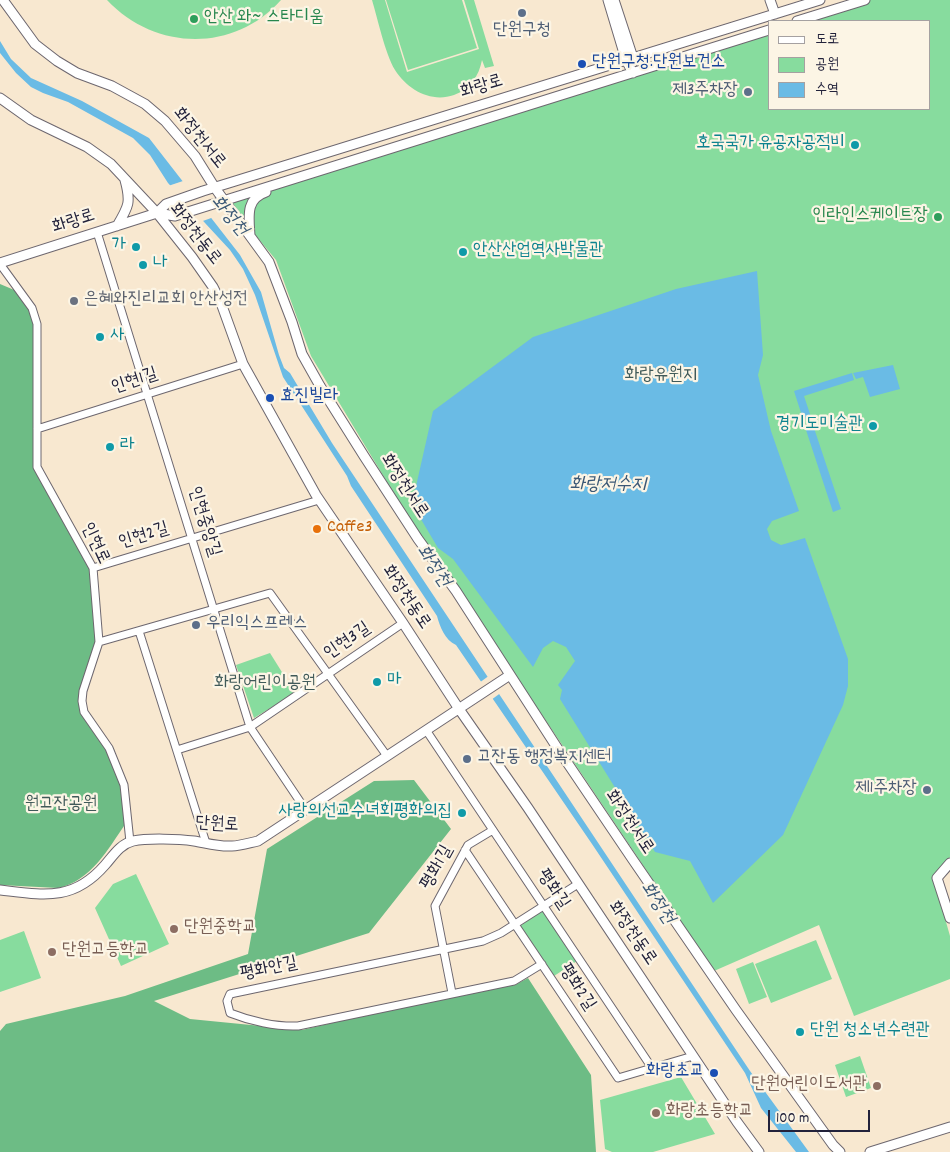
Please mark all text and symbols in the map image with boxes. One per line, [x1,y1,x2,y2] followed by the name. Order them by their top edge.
[516,7,528,19] marker: 단원구청
[204,8,324,30] place label: 안산 와~ 스타디움
[188,13,200,25] marker: 안산 와~ 스타디움
[768,20,930,110] legend
[493,21,551,43] place label: 단원구청
[815,29,839,51] text: 도로
[592,53,725,75] place label: 단원구청.단원보건소
[815,54,839,76] text: 공원
[576,58,588,70] marker: 단원구청.단원보건소
[458,71,506,105] street label: 화랑로
[815,79,839,101] text: 수역
[672,81,738,103] place label: 제3주차장
[742,86,754,98] marker: 제3주차장
[167,104,229,174] street label: 화정천서로
[696,134,845,156] place label: 호국국가 유공자공적비
[849,139,861,151] marker: 호국국가 유공자공적비
[205,192,251,242] water label: 화정천
[163,200,225,270] street label: 화정천동로
[50,206,98,240] street label: 화랑로
[812,206,928,228] place label: 인라인스케이트장
[932,211,944,223] marker: 인라인스케이트장
[112,236,126,258] place label: 가
[130,241,142,253] marker: 가
[473,241,603,263] place label: 안산산업역사박물관
[457,246,469,258] marker: 안산산업역사박물관
[153,254,167,276] place label: 나
[137,259,149,271] marker: 나
[84,290,247,312] place label: 은혜와진리교회 안산성전
[68,295,80,307] marker: 은혜와진리교회 안산성전
[110,326,124,348] place label: 사
[94,331,106,343] marker: 사
[109,364,161,400] street label: 인현1길
[625,366,697,388] park label: 화랑유원지
[280,387,338,409] place label: 효진빌라
[264,392,276,404] marker: 효진빌라
[776,415,863,437] place label: 경기도미술관
[867,420,879,432] marker: 경기도미술관
[120,436,134,458] place label: 라
[104,441,116,453] marker: 라
[374,451,432,523] street label: 화정천서로
[570,475,646,497] water label: 화랑저수지
[182,484,224,560] street label: 인현중앙길
[327,518,372,540] place label: Caffe3
[116,519,172,555] street label: 인현2길
[75,520,113,568] street label: 인현로
[311,523,323,535] marker: Caffe3
[410,542,454,592] water label: 화정천
[376,562,434,634] street label: 화정천동로
[206,614,307,636] place label: 우리익스프레스
[190,619,202,631] marker: 우리익스프레스
[321,619,375,665] street label: 인현3길
[387,671,401,693] place label: 마
[214,674,316,696] park label: 화랑어린이공원
[371,676,383,688] marker: 마
[477,748,611,770] place label: 고잔동 행정복지센터
[461,753,473,765] marker: 고잔동 행정복지센터
[855,779,917,801] place label: 제1주차장
[921,784,933,796] marker: 제1주차장
[599,787,657,859] street label: 화정천서로
[25,795,97,817] park label: 원고잔공원
[278,802,452,824] place label: 사랑의선교수녀회평화의집
[456,807,468,819] marker: 사랑의선교수녀회평화의집
[195,814,239,838] street label: 단원로
[417,842,459,894] street label: 평화1길
[531,866,573,914] street label: 평화길
[634,879,678,929] water label: 화정천
[602,898,660,970] street label: 화정천동로
[184,918,256,940] place label: 단원중학교
[168,923,180,935] marker: 단원중학교
[62,941,149,963] place label: 단원고등학교
[46,946,58,958] marker: 단원고등학교
[238,953,300,987] street label: 평화안길
[553,961,599,1015] street label: 평화2길
[810,1021,930,1043] place label: 단원 청소년수련관
[794,1026,806,1038] marker: 단원 청소년수련관
[646,1062,704,1084] place label: 화랑초교
[708,1067,720,1079] marker: 화랑초교
[751,1075,867,1097] place label: 단원어린이도서관
[871,1080,883,1092] marker: 단원어린이도서관
[770,1100,872,1132] scale bar
[666,1102,753,1124] place label: 화랑초등학교
[650,1107,662,1119] marker: 화랑초등학교
[776,1108,809,1130] text: 100 m

